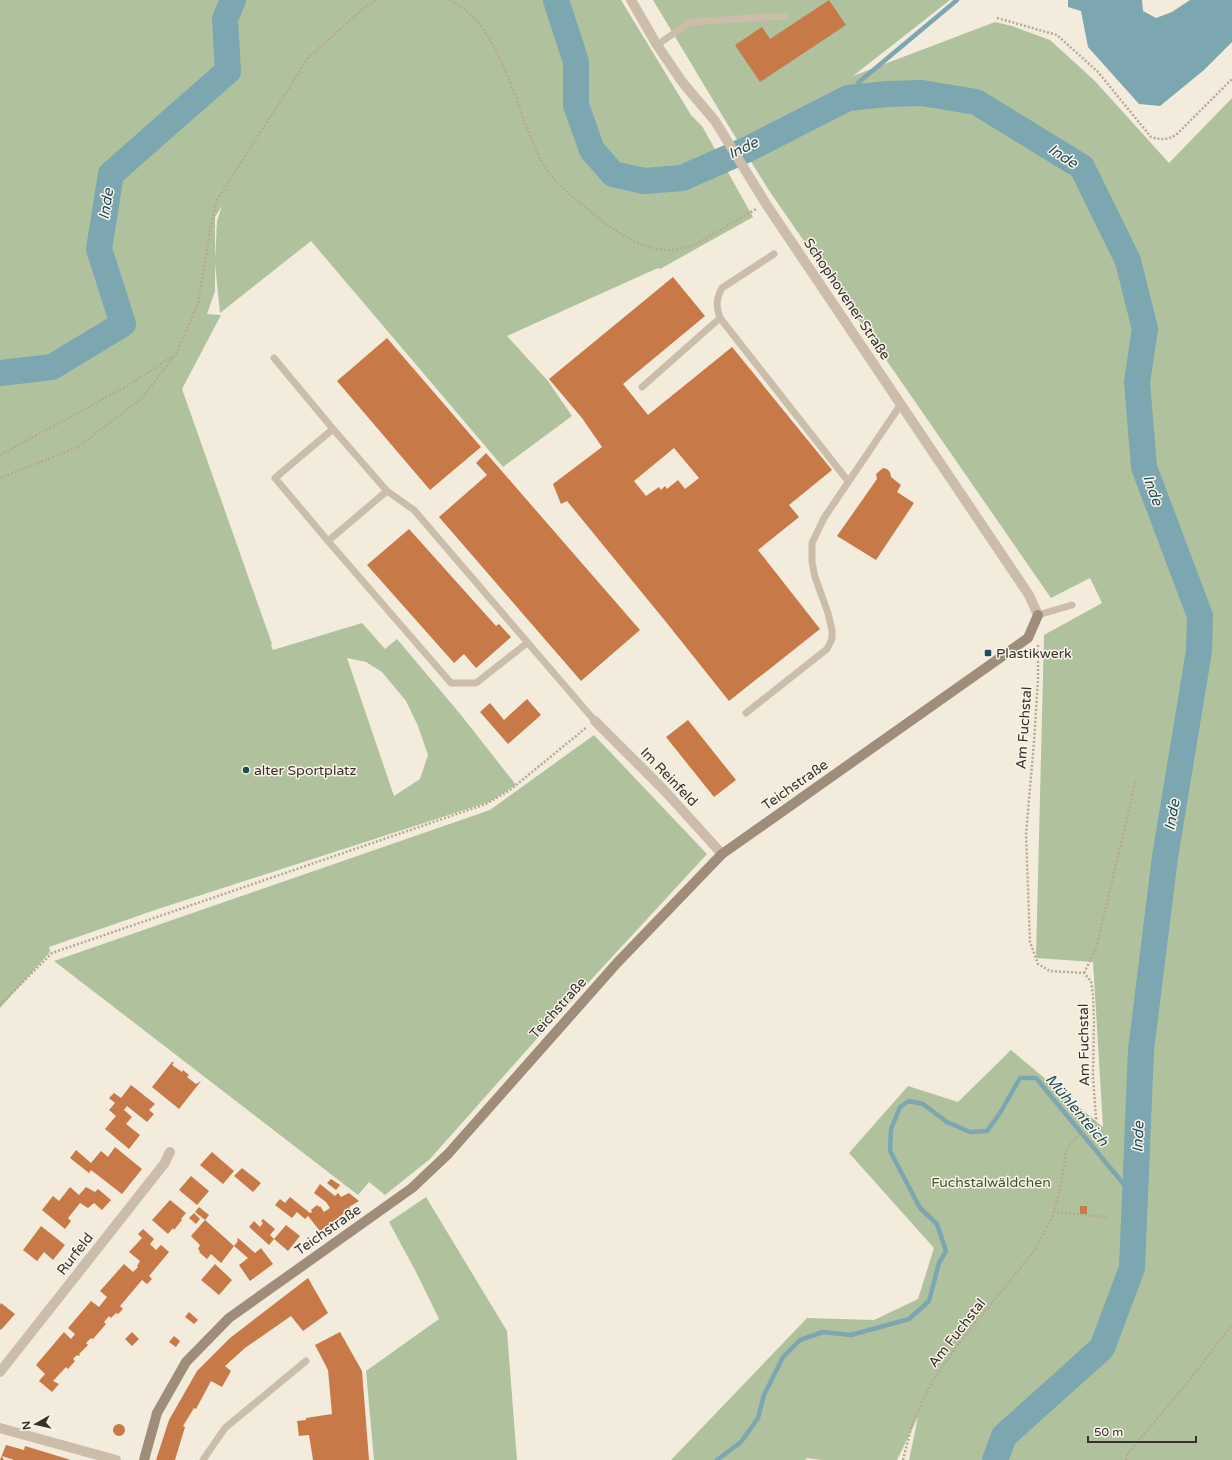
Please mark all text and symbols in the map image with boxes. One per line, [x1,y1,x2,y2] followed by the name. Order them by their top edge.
[725,132,762,163] water label: Inde
[1045,140,1082,173] water label: Inde
[95,186,118,221] water label: Inde
[800,235,894,363] street label: Schophovener Straße
[1139,472,1167,509] water label: Inde
[996,645,1072,662] place label: Plastikwerk
[983,648,993,658] marker: Plastikwerk
[1013,686,1035,770] street label: Am Fuchstal
[637,744,701,810] street label: Im Reinfeld
[759,756,831,814] street label: Teichstraße
[254,762,356,779] place label: alter Sportplatz
[241,765,251,775] marker: alter Sportplatz
[1160,797,1184,832] water label: Inde
[526,974,590,1042] street label: Teichstraße
[1075,1003,1093,1087] street label: Am Fuchstal
[1042,1070,1113,1150] water label: Mühlenteich
[1128,1120,1148,1153] water label: Inde
[931,1174,1051,1191] park label: Fuchstalwäldchen
[292,1201,364,1259] street label: Teichstraße
[53,1229,97,1279] street label: Rurfeld
[925,1295,989,1371] street label: Am Fuchstal
[16,1404,56,1444] north arrow
[1088,1418,1196,1444] scale bar
[20,1420,34,1431] text: N
[1094,1425,1123,1439] text: 50 m

